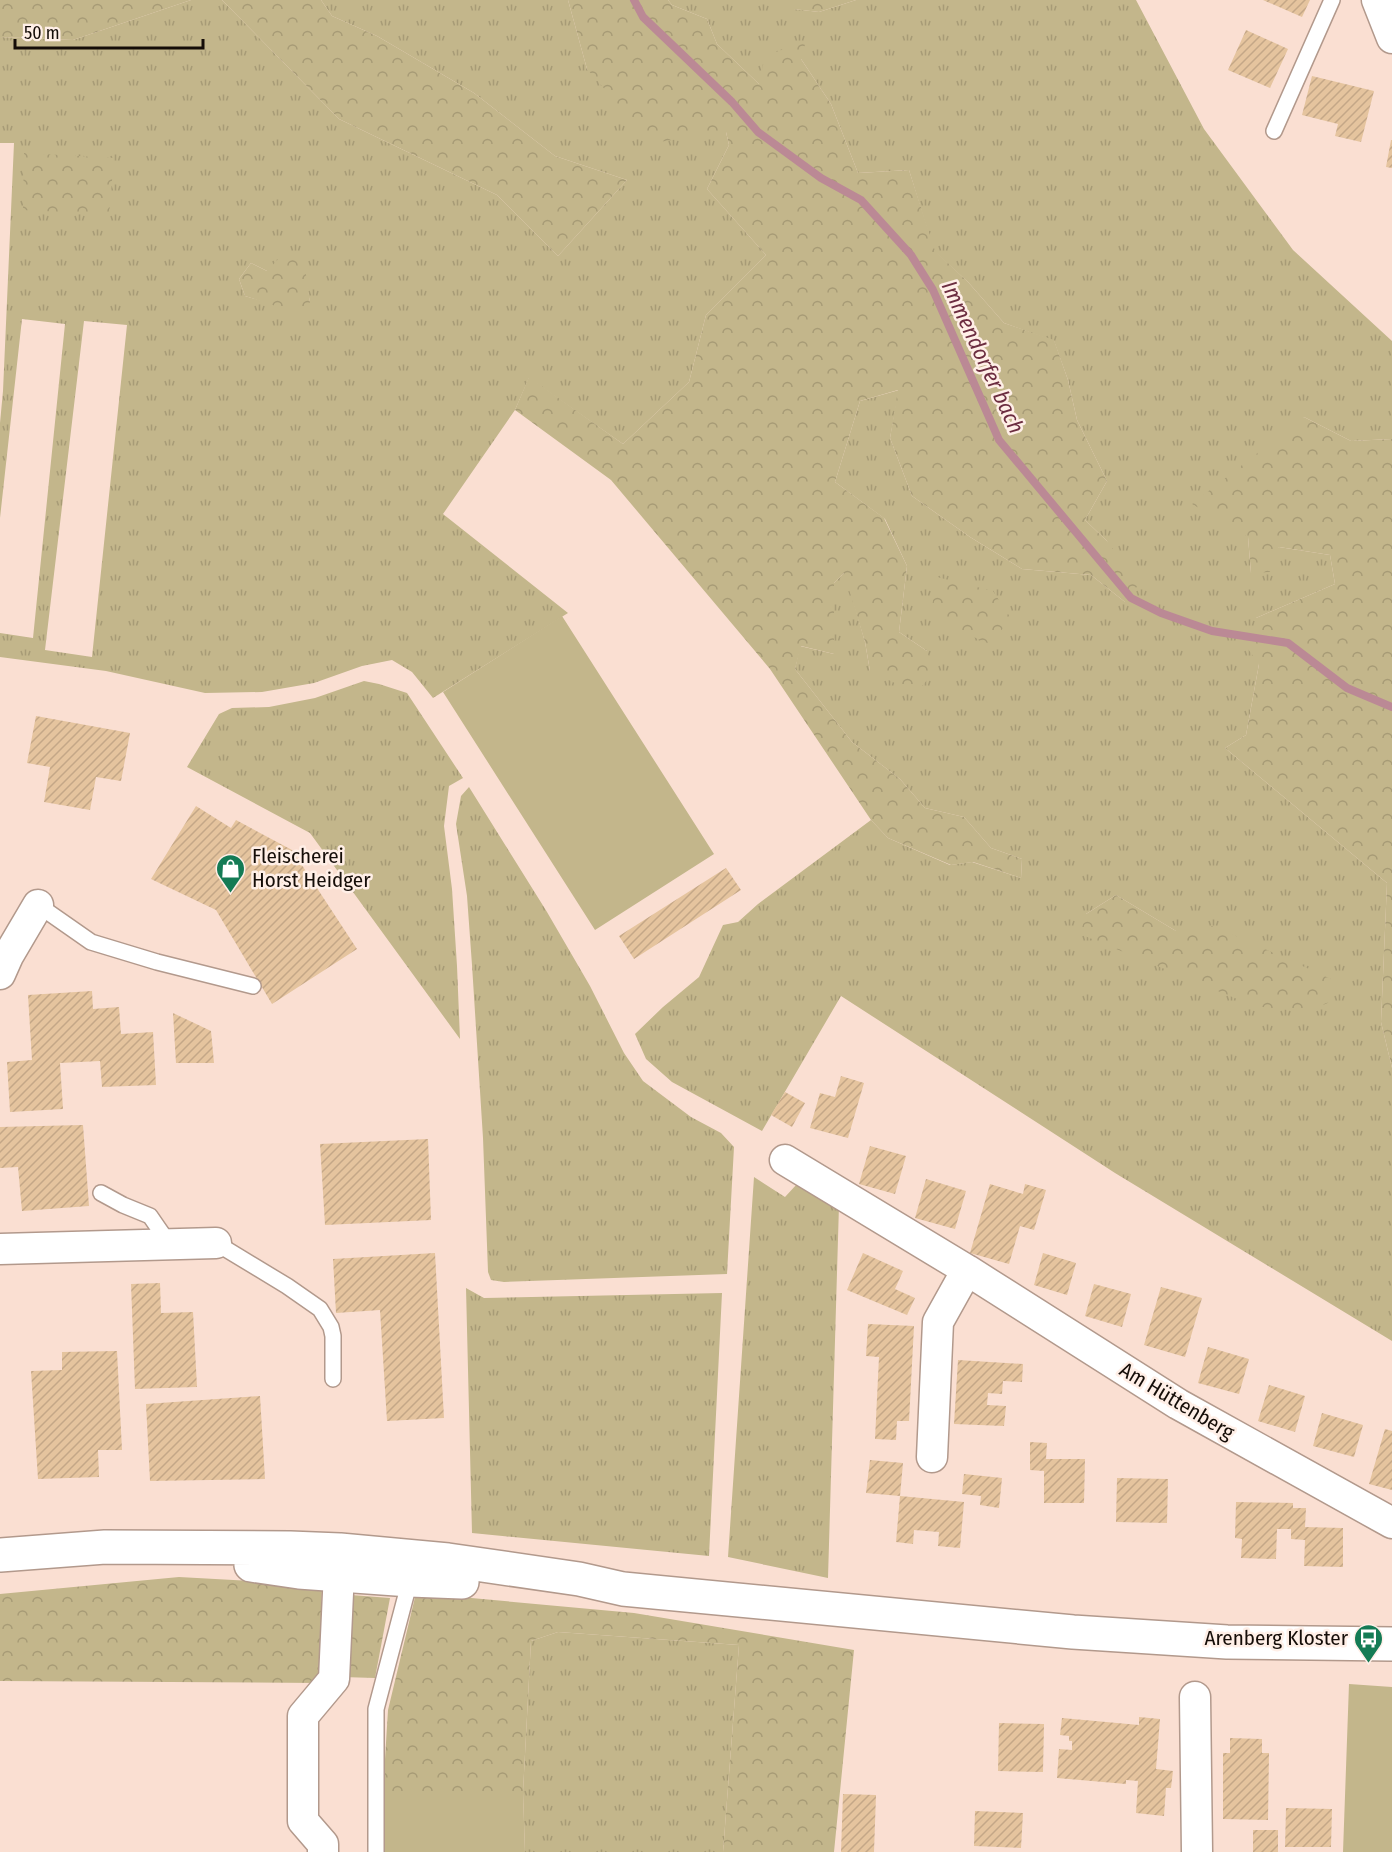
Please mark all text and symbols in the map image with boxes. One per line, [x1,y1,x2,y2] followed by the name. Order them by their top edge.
[15,12,202,50] scale bar
[24,22,60,44] text: 50 m
[936,276,1030,438] water label: Immendorfer bach
[252,843,371,893] place label: Fleischerei Horst Heidger
[215,852,247,894] shop icon: Fleischerei Horst Heidger
[1115,1357,1239,1445] street label: Am Hüttenberg
[1353,1622,1385,1664] bus stop icon: Arenberg Kloster
[1205,1625,1349,1651] place label: Arenberg Kloster

